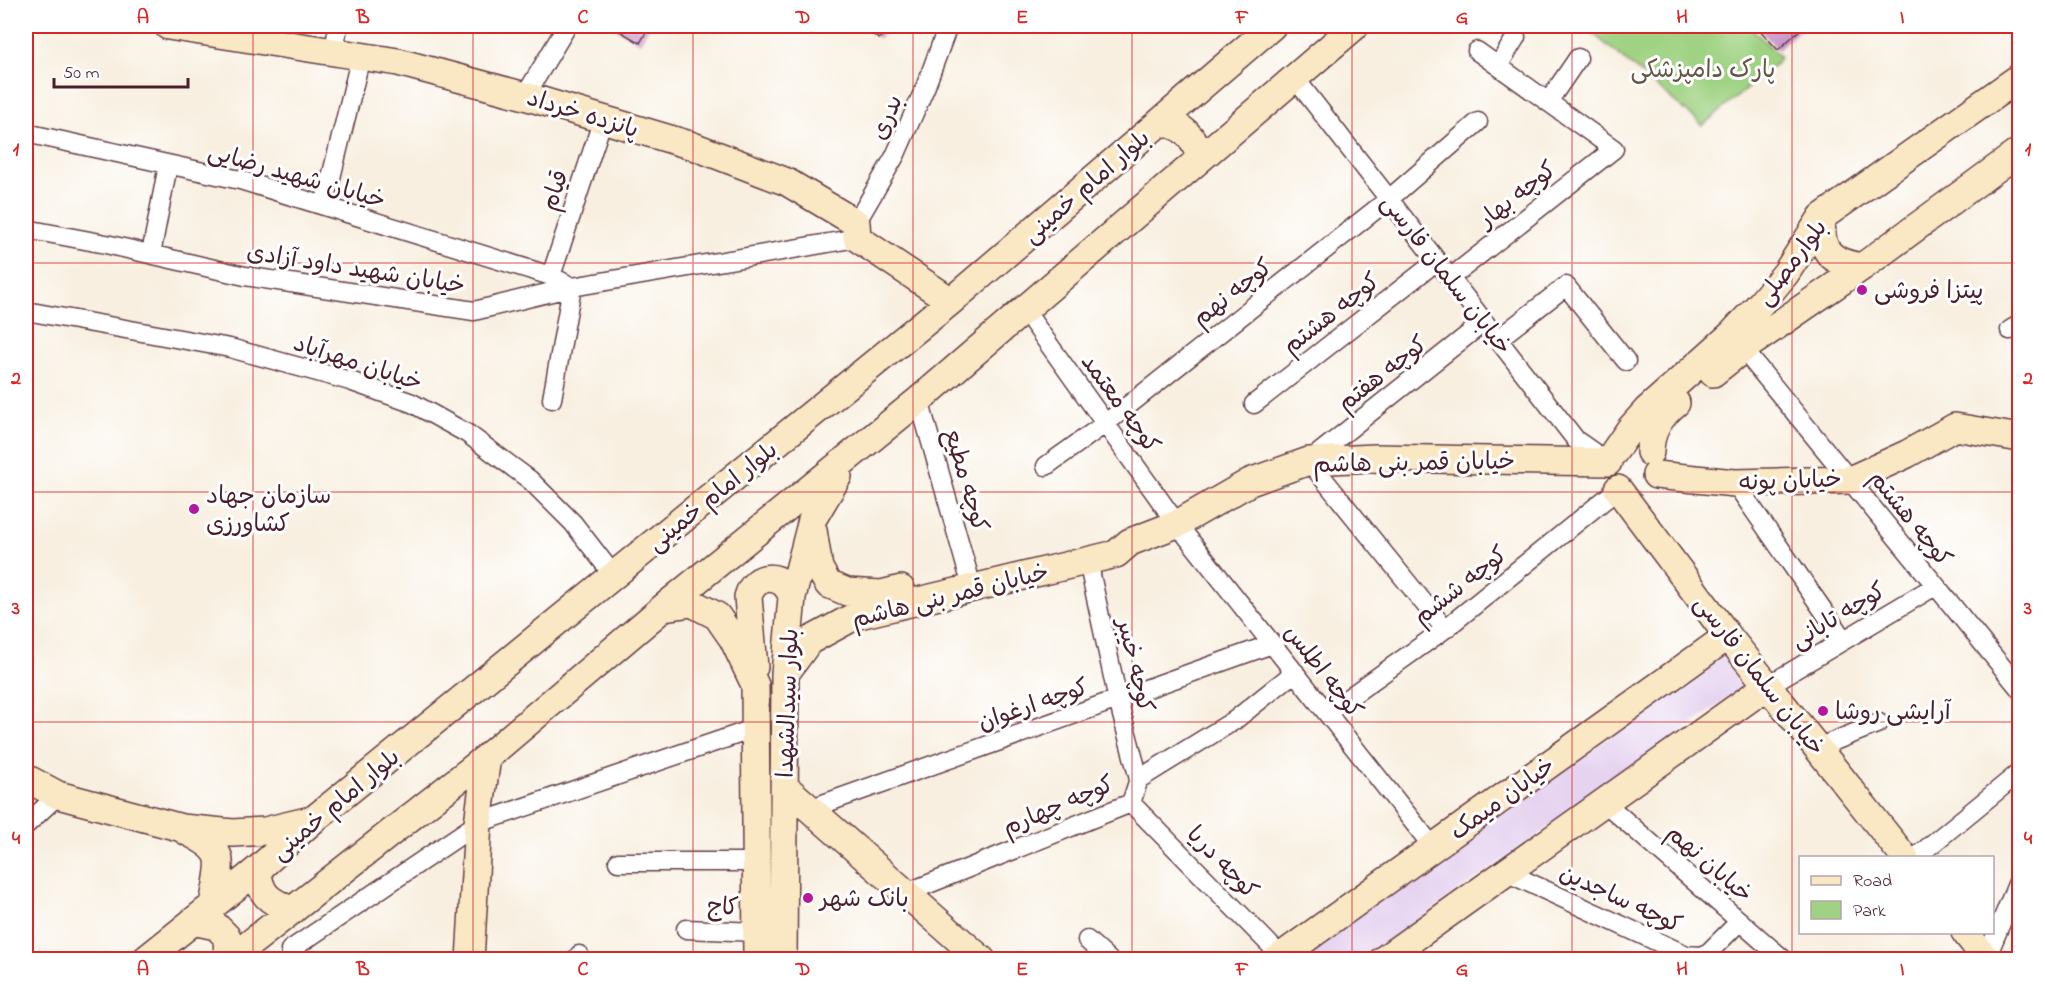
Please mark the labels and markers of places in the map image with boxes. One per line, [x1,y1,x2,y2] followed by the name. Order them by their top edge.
[1874,275,1984,310] place label: پیتزا فروشی
[1855,283,1869,297] marker: پیتزا فروشی
[206,480,331,543] place label: سازمان جهاد کشاورزی
[187,502,201,516] marker: سازمان جهاد کشاورزی
[1835,696,1952,731] place label: آرایشی روشا
[1816,704,1830,718] marker: آرایشی روشا
[818,883,909,918] place label: بانک شهر
[801,891,815,905] marker: بانک شهر

